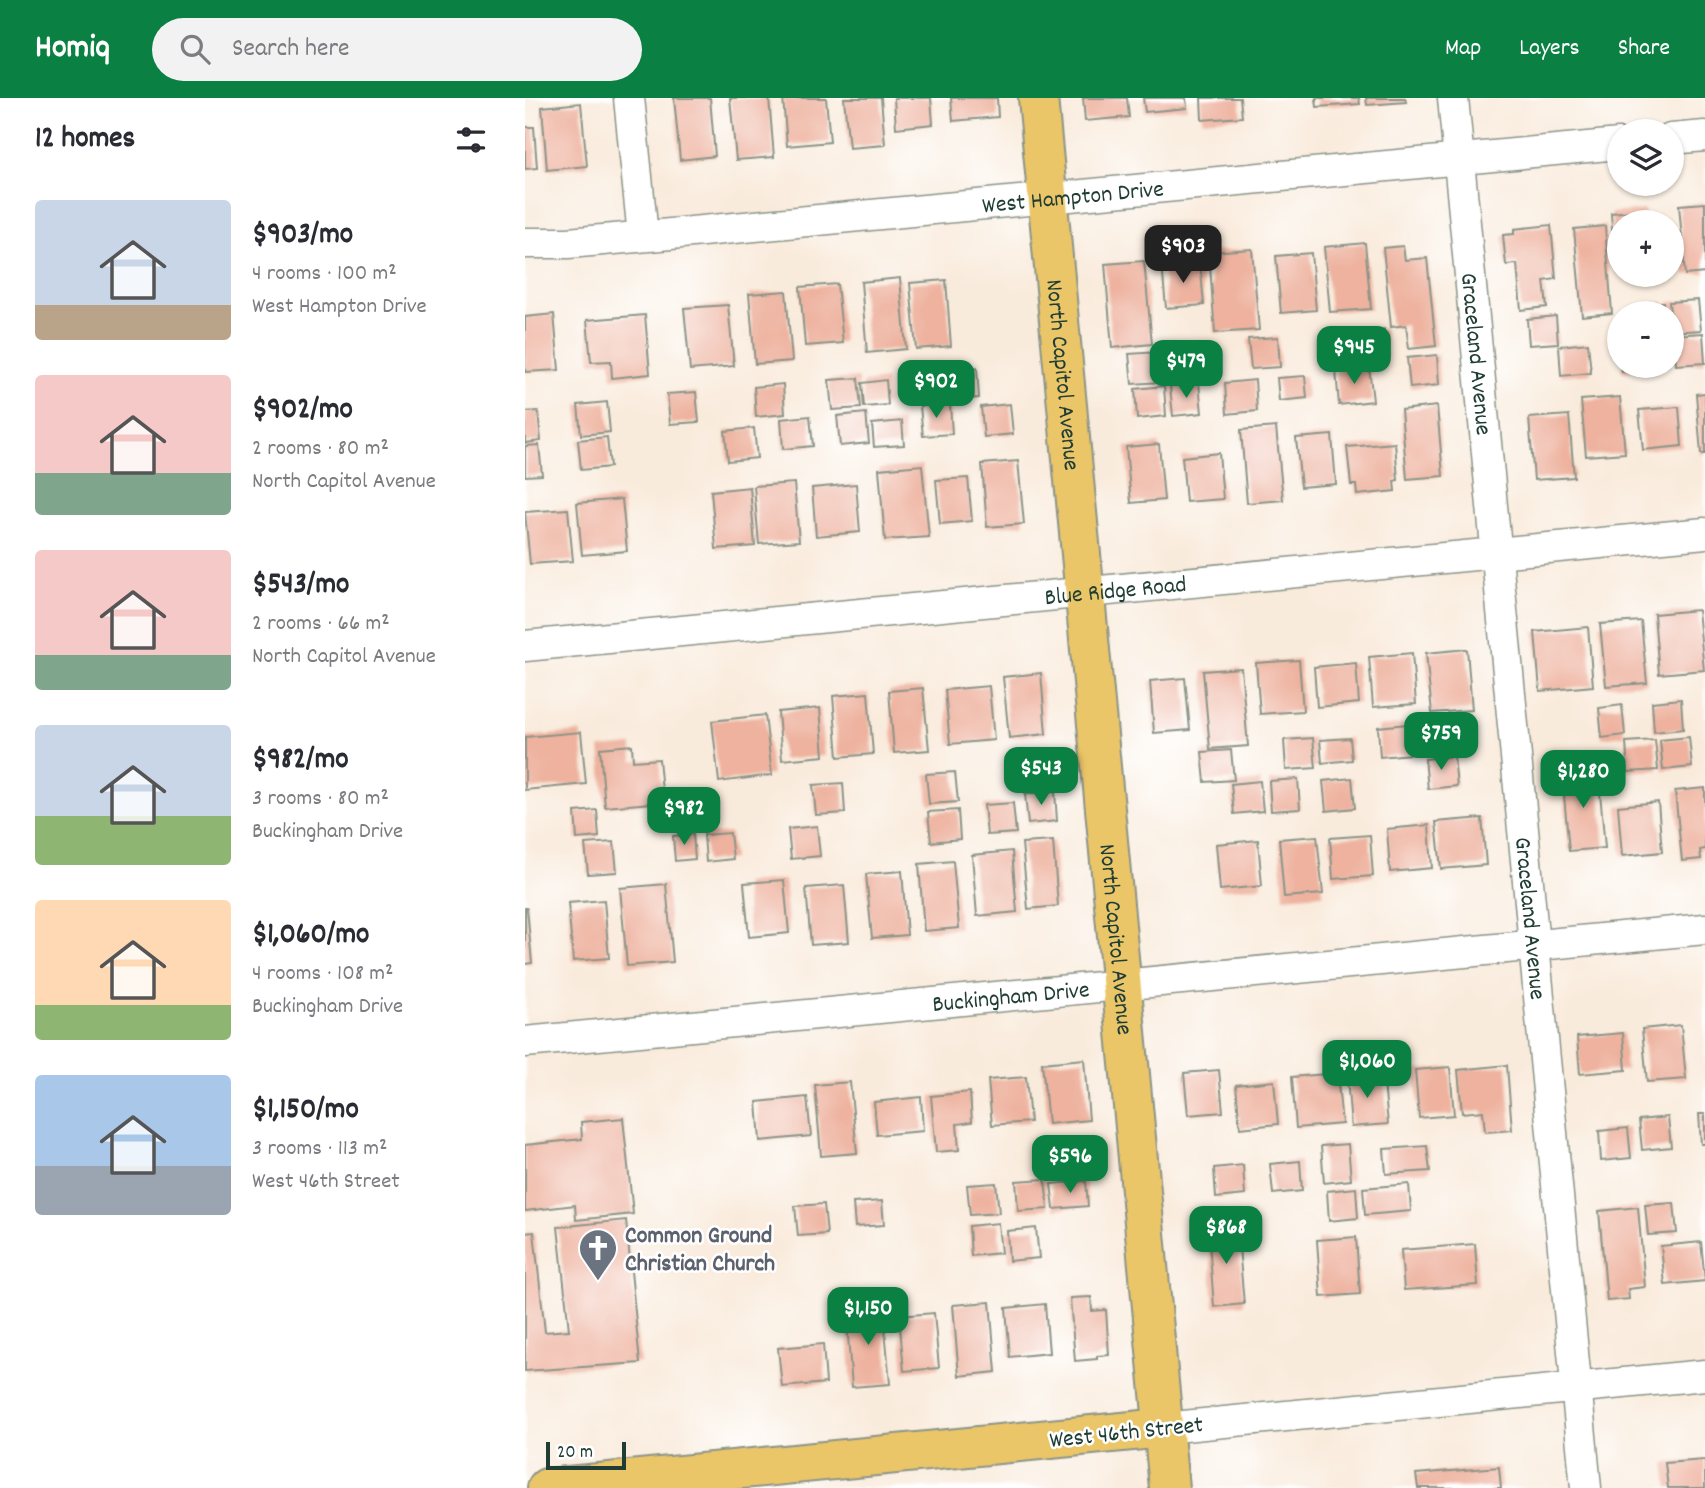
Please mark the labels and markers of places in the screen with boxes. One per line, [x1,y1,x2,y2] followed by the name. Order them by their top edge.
[1142,226,1224,285] pin: $903
[1313,327,1395,386] pin: $945
[1145,341,1227,400] pin: $479
[895,360,977,420] pin: $902
[1400,712,1482,772] pin: $759
[1000,748,1082,807] pin: $543
[1526,750,1640,810] pin: $1,280
[643,788,725,847] pin: $982
[1310,1040,1424,1100] pin: $1,060
[1029,1136,1111,1195] pin: $596
[1185,1206,1267,1266] pin: $868
[625,1220,775,1282] place label: Common Ground Christian Church
[577,1227,619,1282] church icon: Common Ground Christian Church
[811,1288,925,1347] pin: $1,150

